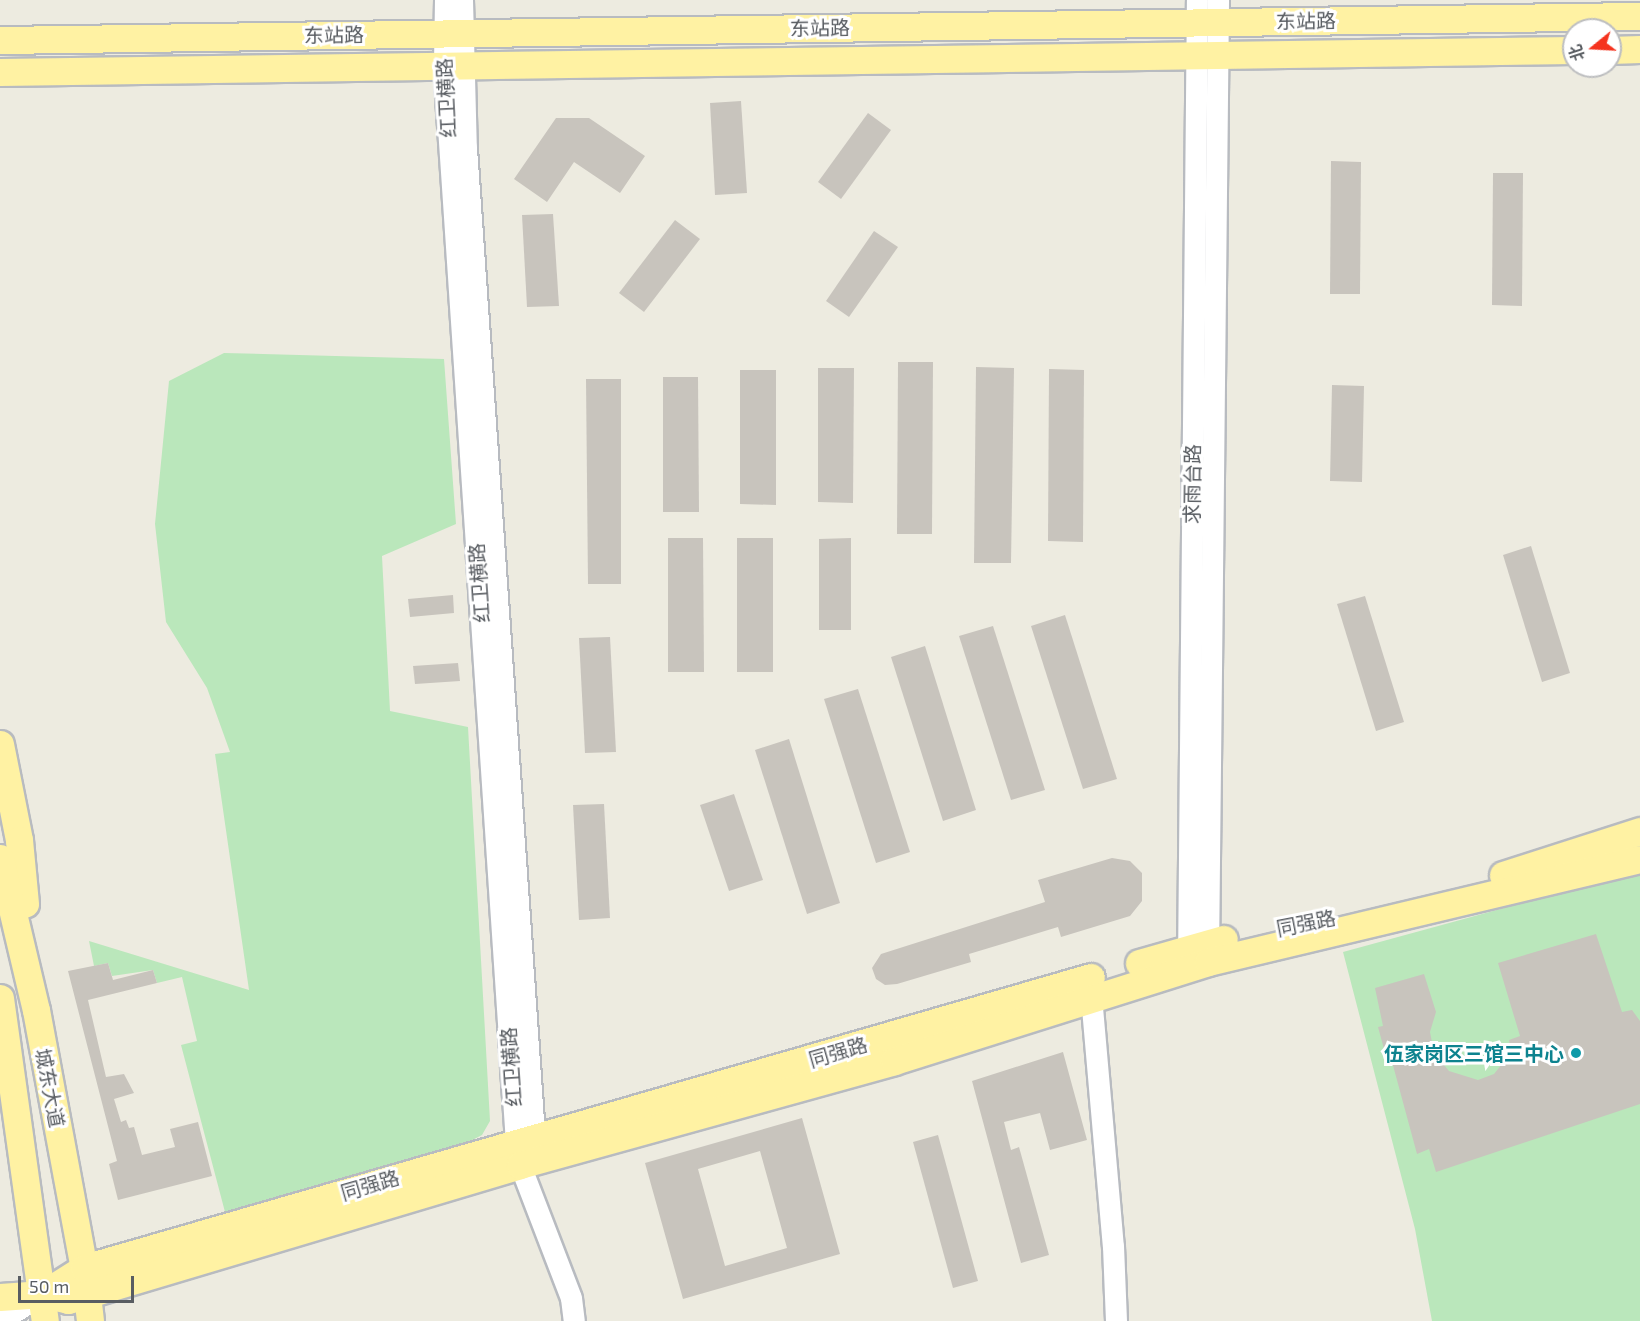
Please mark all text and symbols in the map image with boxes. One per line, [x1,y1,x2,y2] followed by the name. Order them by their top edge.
[1276,8,1336,34] street label: 东站路
[790,15,850,41] street label: 东站路
[1562,18,1622,78] north arrow
[304,22,364,48] street label: 东站路
[1565,43,1588,64] text: 北
[432,57,460,139] street label: 红卫横路
[1179,444,1205,524] street label: 求雨台路
[464,542,494,624] street label: 红卫横路
[1274,905,1338,941] street label: 同强路
[496,1026,526,1108] street label: 红卫横路
[806,1032,870,1072] street label: 同强路
[1384,1041,1564,1065] place label: 伍家岗区三馆三中心
[31,1046,69,1130] street label: 城东大道
[1569,1046,1583,1060] marker: 伍家岗区三馆三中心
[338,1165,402,1205] street label: 同强路
[21,1264,136,1302] scale bar
[29,1275,69,1297] text: 50 m

